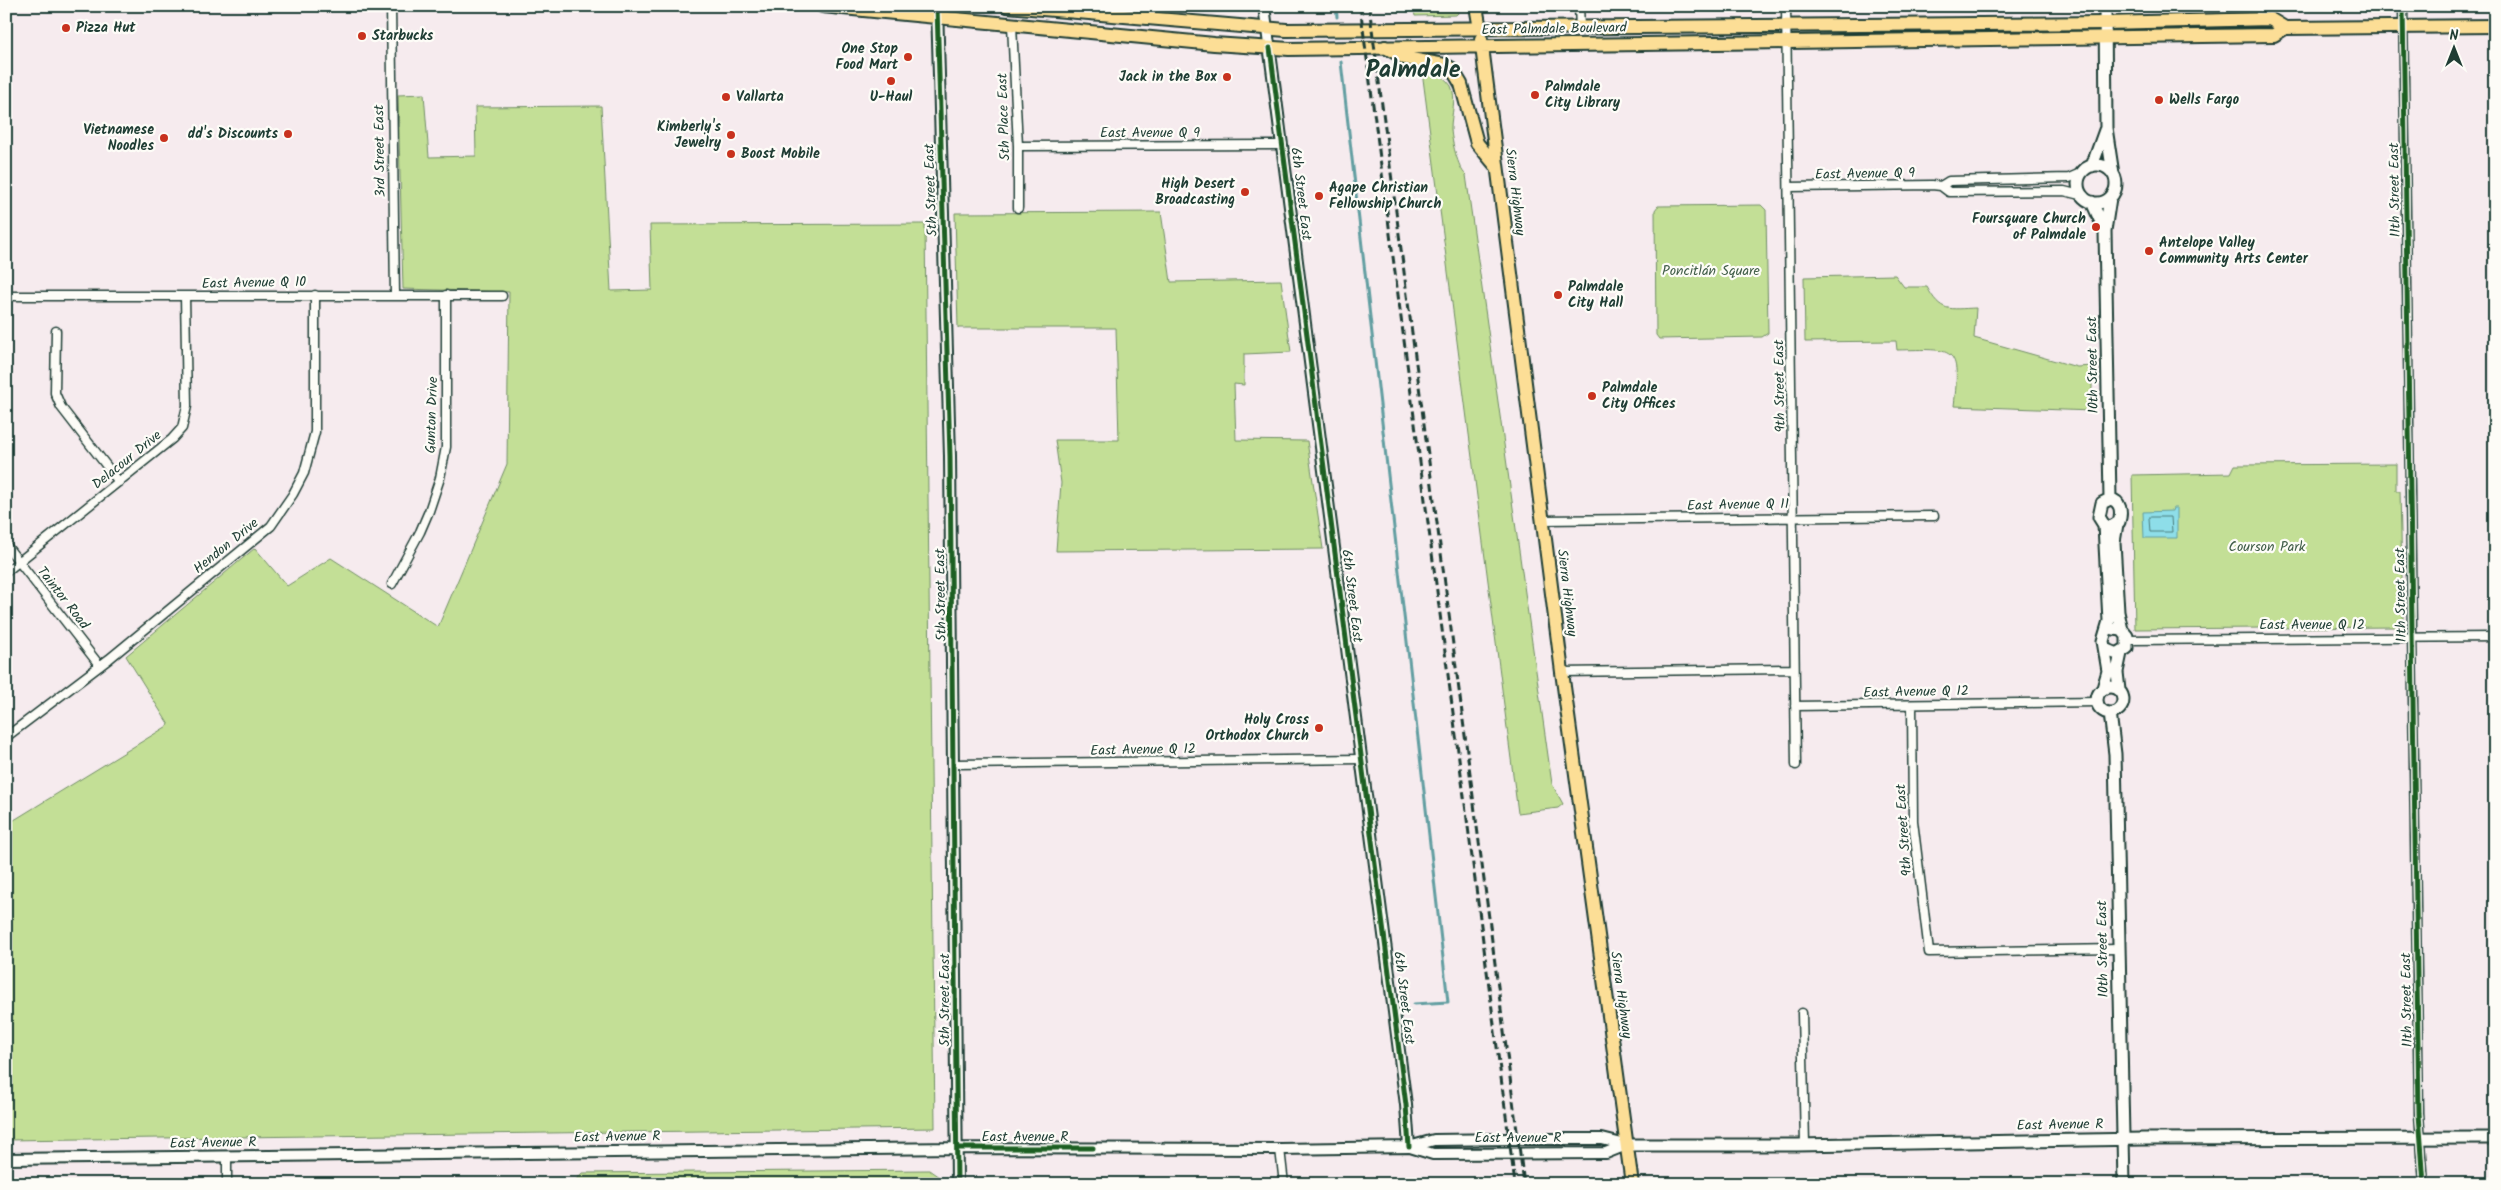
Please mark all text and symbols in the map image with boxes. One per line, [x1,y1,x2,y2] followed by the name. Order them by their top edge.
[76,17,136,39] place label: Pizza Hut
[1481,17,1628,41] street label: East Palmdale Boulevard
[60,22,72,34] marker: Pizza Hut
[2428,22,2478,72] north arrow
[372,25,434,47] place label: Starbucks
[2450,25,2459,47] text: N
[356,30,368,42] marker: Starbucks
[836,38,899,76] place label: One Stop Food Mart
[902,51,914,63] marker: One Stop Food Mart
[1366,51,1461,90] district label: Palmdale
[1119,66,1217,88] place label: Jack in the Box
[1221,71,1233,83] marker: Jack in the Box
[991,72,1017,161] street label: 5th Place East
[885,75,897,87] marker: U-Haul
[1545,76,1621,114] place label: Palmdale City Library
[736,86,784,108] place label: Vallarta
[870,86,913,108] place label: U-Haul
[1529,89,1541,101] marker: Palmdale City Library
[2169,89,2240,111] place label: Wells Fargo
[720,91,732,103] marker: Vallarta
[2153,94,2165,106] marker: Wells Fargo
[368,104,392,197] street label: 3rd Street East
[657,116,722,154] place label: Kimberly's Jewelry
[83,119,154,157] place label: Vietnamese Noodles
[1100,122,1200,144] street label: East Avenue Q 9
[188,123,278,145] place label: dd's Discounts
[282,128,294,140] marker: dd's Discounts
[725,129,737,141] marker: Kimberly's Jewelry
[158,132,170,144] marker: Vietnamese Noodles
[918,142,944,237] street label: 5th Street East
[2383,142,2407,237] street label: 11th Street East
[741,143,820,165] place label: Boost Mobile
[1284,146,1318,242] street label: 6th Street East
[1499,147,1531,237] street label: Sierra Highway
[725,148,737,160] marker: Boost Mobile
[1815,162,1915,186] street label: East Avenue Q 9
[1155,173,1236,211] place label: High Desert Broadcasting
[1329,177,1441,215] place label: Agape Christian Fellowship Church
[1239,186,1251,198] marker: High Desert Broadcasting
[1313,190,1325,202] marker: Agape Christian Fellowship Church
[1972,208,2086,246] place label: Foursquare Church of Palmdale
[2090,221,2102,233] marker: Foursquare Church of Palmdale
[2159,232,2309,270] place label: Antelope Valley Community Arts Center
[2143,245,2155,257] marker: Antelope Valley Community Arts Center
[1662,260,1761,282] park label: Poncitlán Square
[202,271,306,295] street label: East Avenue Q 10
[1568,276,1623,314] place label: Palmdale City Hall
[1552,289,1564,301] marker: Palmdale City Hall
[2081,316,2105,414] street label: 10th Street East
[1768,339,1792,432] street label: 9th Street East
[420,376,444,454] street label: Gunton Drive
[1602,377,1676,415] place label: Palmdale City Offices
[1586,390,1598,402] marker: Palmdale City Offices
[87,425,167,495] street label: Delacour Drive
[1687,493,1789,517] street label: East Avenue Q 11
[188,512,264,579] street label: Hendon Drive
[2229,536,2306,558] park label: Courson Park
[2389,547,2413,642] street label: 11th Street East
[929,548,953,642] street label: 5th Street East
[1335,548,1369,644] street label: 6th Street East
[1551,548,1583,638] street label: Sierra Highway
[31,562,95,635] street label: Taintor Road
[2259,614,2365,636] street label: East Avenue Q 12
[1863,680,1969,704] street label: East Avenue Q 12
[1206,709,1309,747] place label: Holy Cross Orthodox Church
[1313,722,1325,734] marker: Holy Cross Orthodox Church
[1090,738,1196,762] street label: East Avenue Q 12
[1890,782,1918,877] street label: 9th Street East
[2091,900,2115,998] street label: 10th Street East
[1387,950,1421,1046] street label: 6th Street East
[1604,950,1638,1040] street label: Sierra Highway
[2395,952,2419,1047] street label: 11th Street East
[934,953,956,1047] street label: 5th Street East
[2016,1113,2104,1137] street label: East Avenue R
[573,1125,661,1149] street label: East Avenue R
[982,1126,1068,1148] street label: East Avenue R
[1475,1127,1561,1149] street label: East Avenue R
[169,1131,257,1155] street label: East Avenue R

